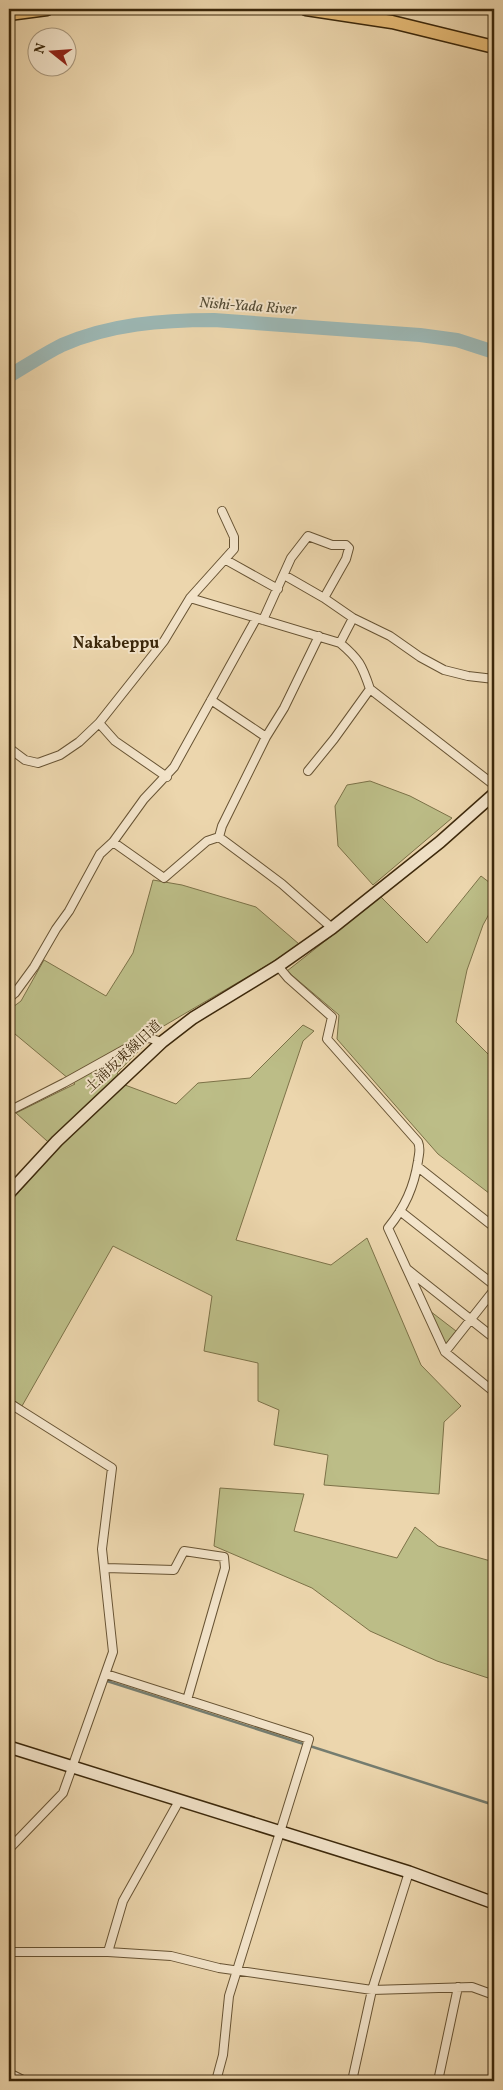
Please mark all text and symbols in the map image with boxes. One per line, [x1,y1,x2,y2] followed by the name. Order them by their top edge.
[28,28,78,78] north arrow
[30,41,52,56] text: N
[199,293,298,321] water label: Nishi-Yada River
[73,633,159,655] district label: Nakabeppu
[82,1017,166,1097] street label: 土浦坂東線旧道

